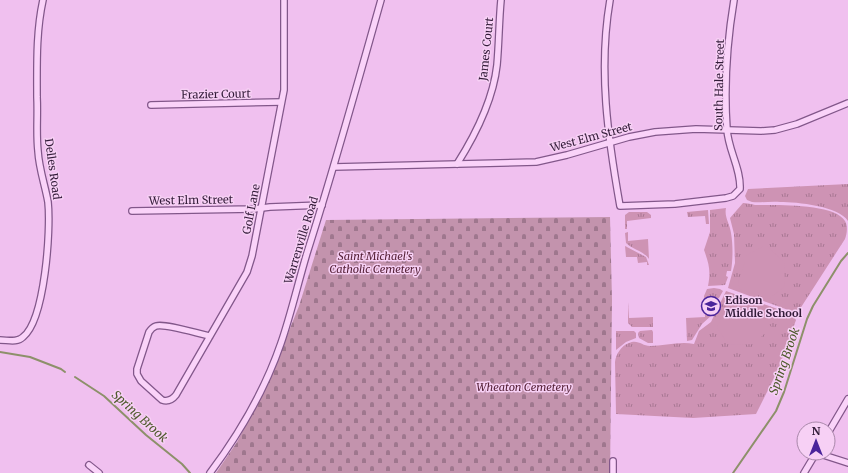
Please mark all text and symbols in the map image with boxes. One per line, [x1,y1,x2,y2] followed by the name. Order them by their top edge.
[476,16,496,83] street label: James Court
[711,38,727,131] street label: South Hale Street
[181,86,252,102] street label: Frazier Court
[548,119,634,155] street label: West Elm Street
[42,138,64,201] street label: Delles Road
[239,182,263,235] street label: Golf Lane
[148,192,234,208] street label: West Elm Street
[281,194,321,286] street label: Warrenville Road
[329,249,421,276] park label: Saint Michael's Catholic Cemetery
[725,293,803,320] place label: Edison Middle School
[700,295,722,317] school or university icon: Edison Middle School
[766,325,803,397] water label: Spring Brook
[476,380,572,394] park label: Wheaton Cemetery
[109,387,171,445] water label: Spring Brook
[796,421,836,461] north arrow
[812,424,821,438] text: N

